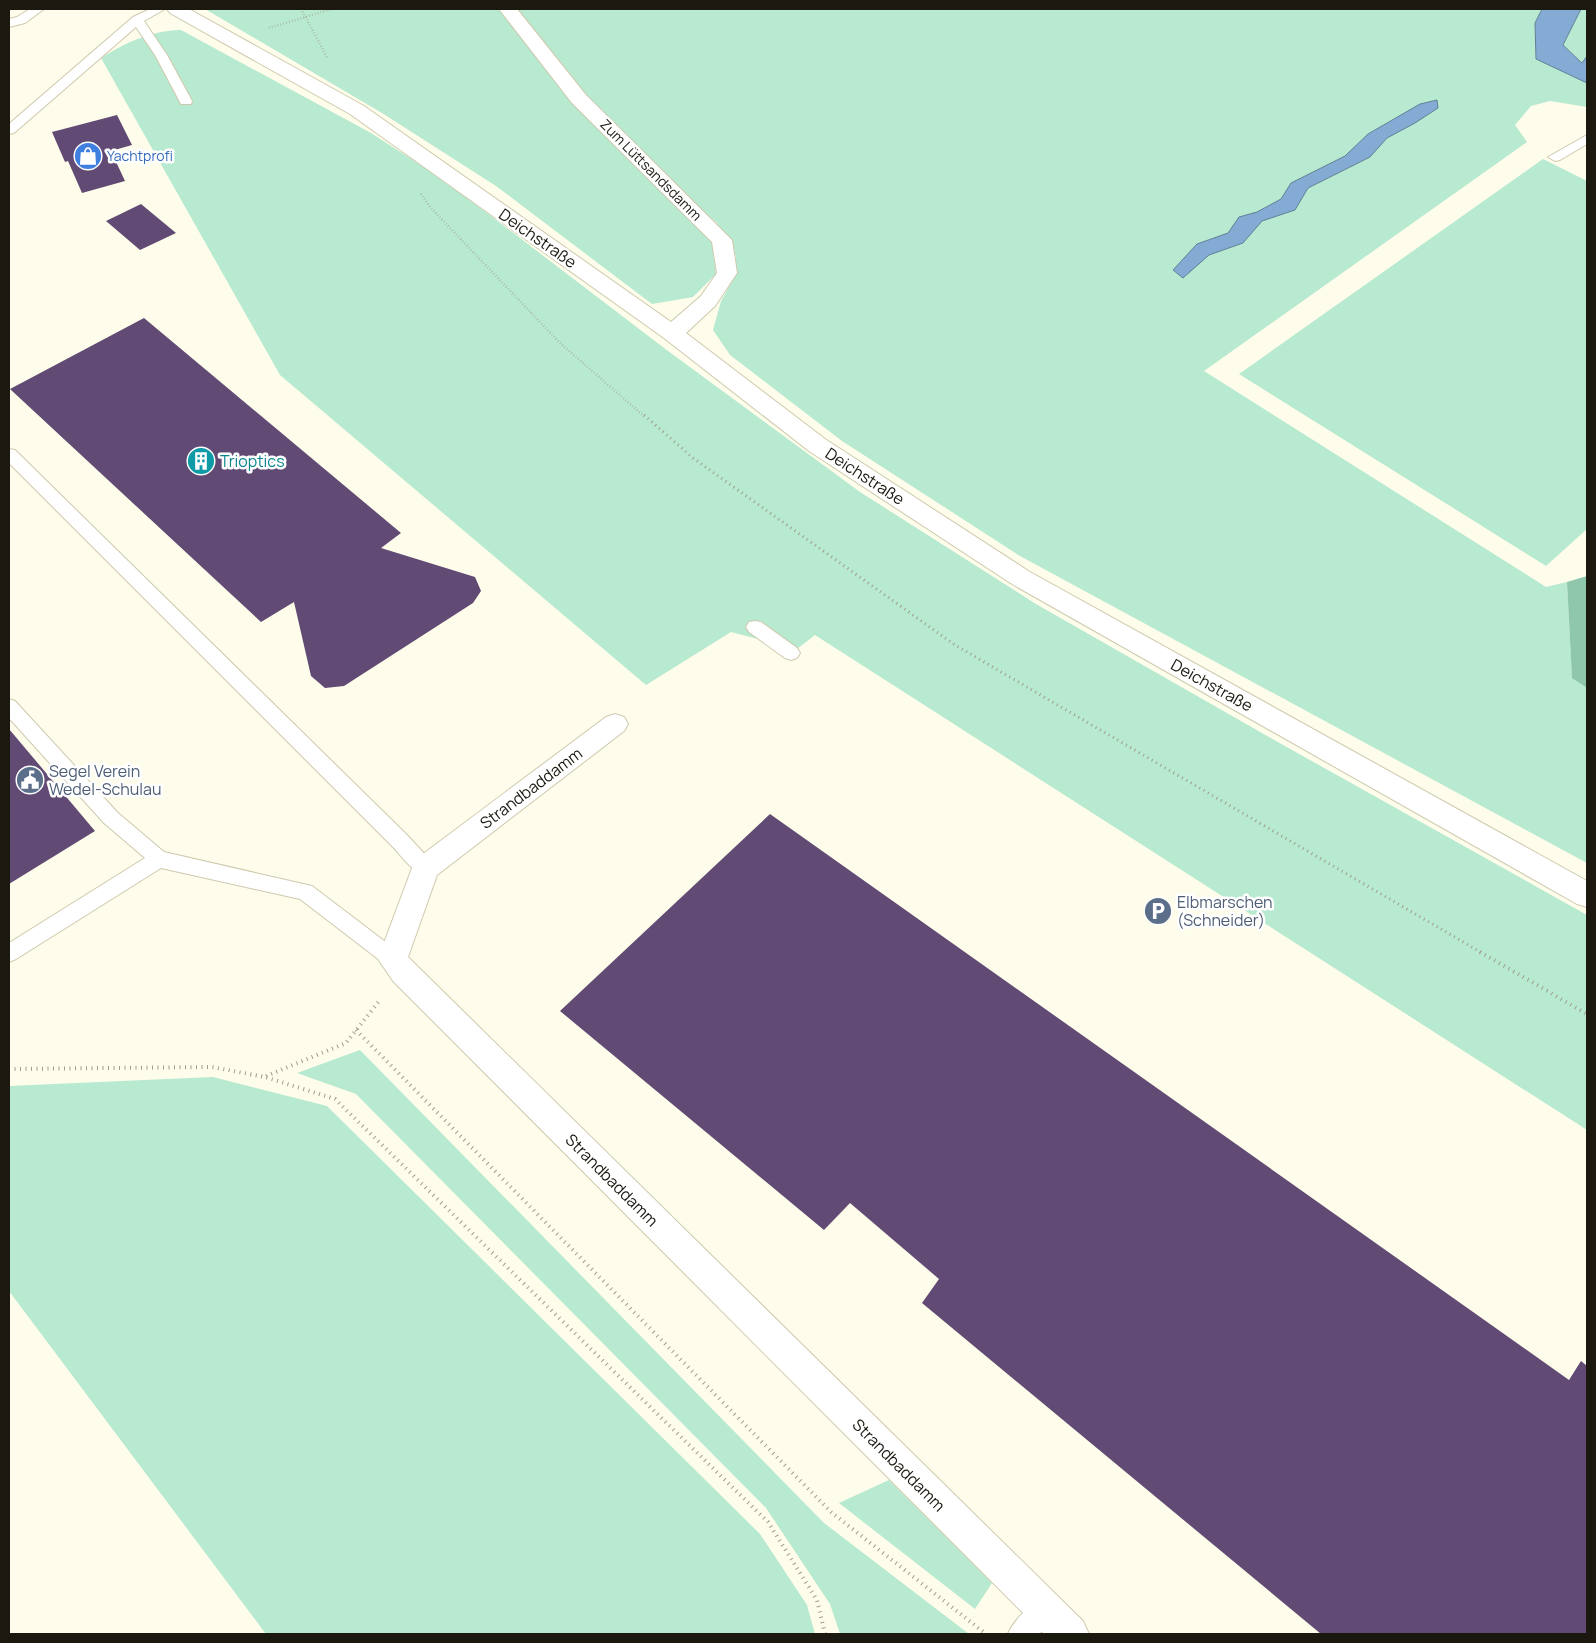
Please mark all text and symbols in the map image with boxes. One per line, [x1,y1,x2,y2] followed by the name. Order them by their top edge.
[596,115,706,225] street label: Zum Lüttsandsdamm
[73,141,103,171] shop icon: Yachtprofi
[107,146,173,165] place label: Yachtprofi
[495,203,581,273] street label: Deichstraße
[821,442,909,510] street label: Deichstraße
[186,446,216,476] building icon: Trioptics
[220,450,285,472] place label: Trioptics
[1167,653,1257,717] street label: Deichstraße
[475,742,587,834] street label: Strandbaddamm
[49,760,162,800] place label: Segel Verein Wedel-Schulau
[15,765,45,795] public building icon: Segel Verein Wedel-Schulau
[1177,891,1273,931] place label: Elbmarschen (Schneider)
[1143,896,1173,926] parking icon: Elbmarschen (Schneider)
[561,1129,663,1231] street label: Strandbaddamm
[848,1414,950,1516] street label: Strandbaddamm

